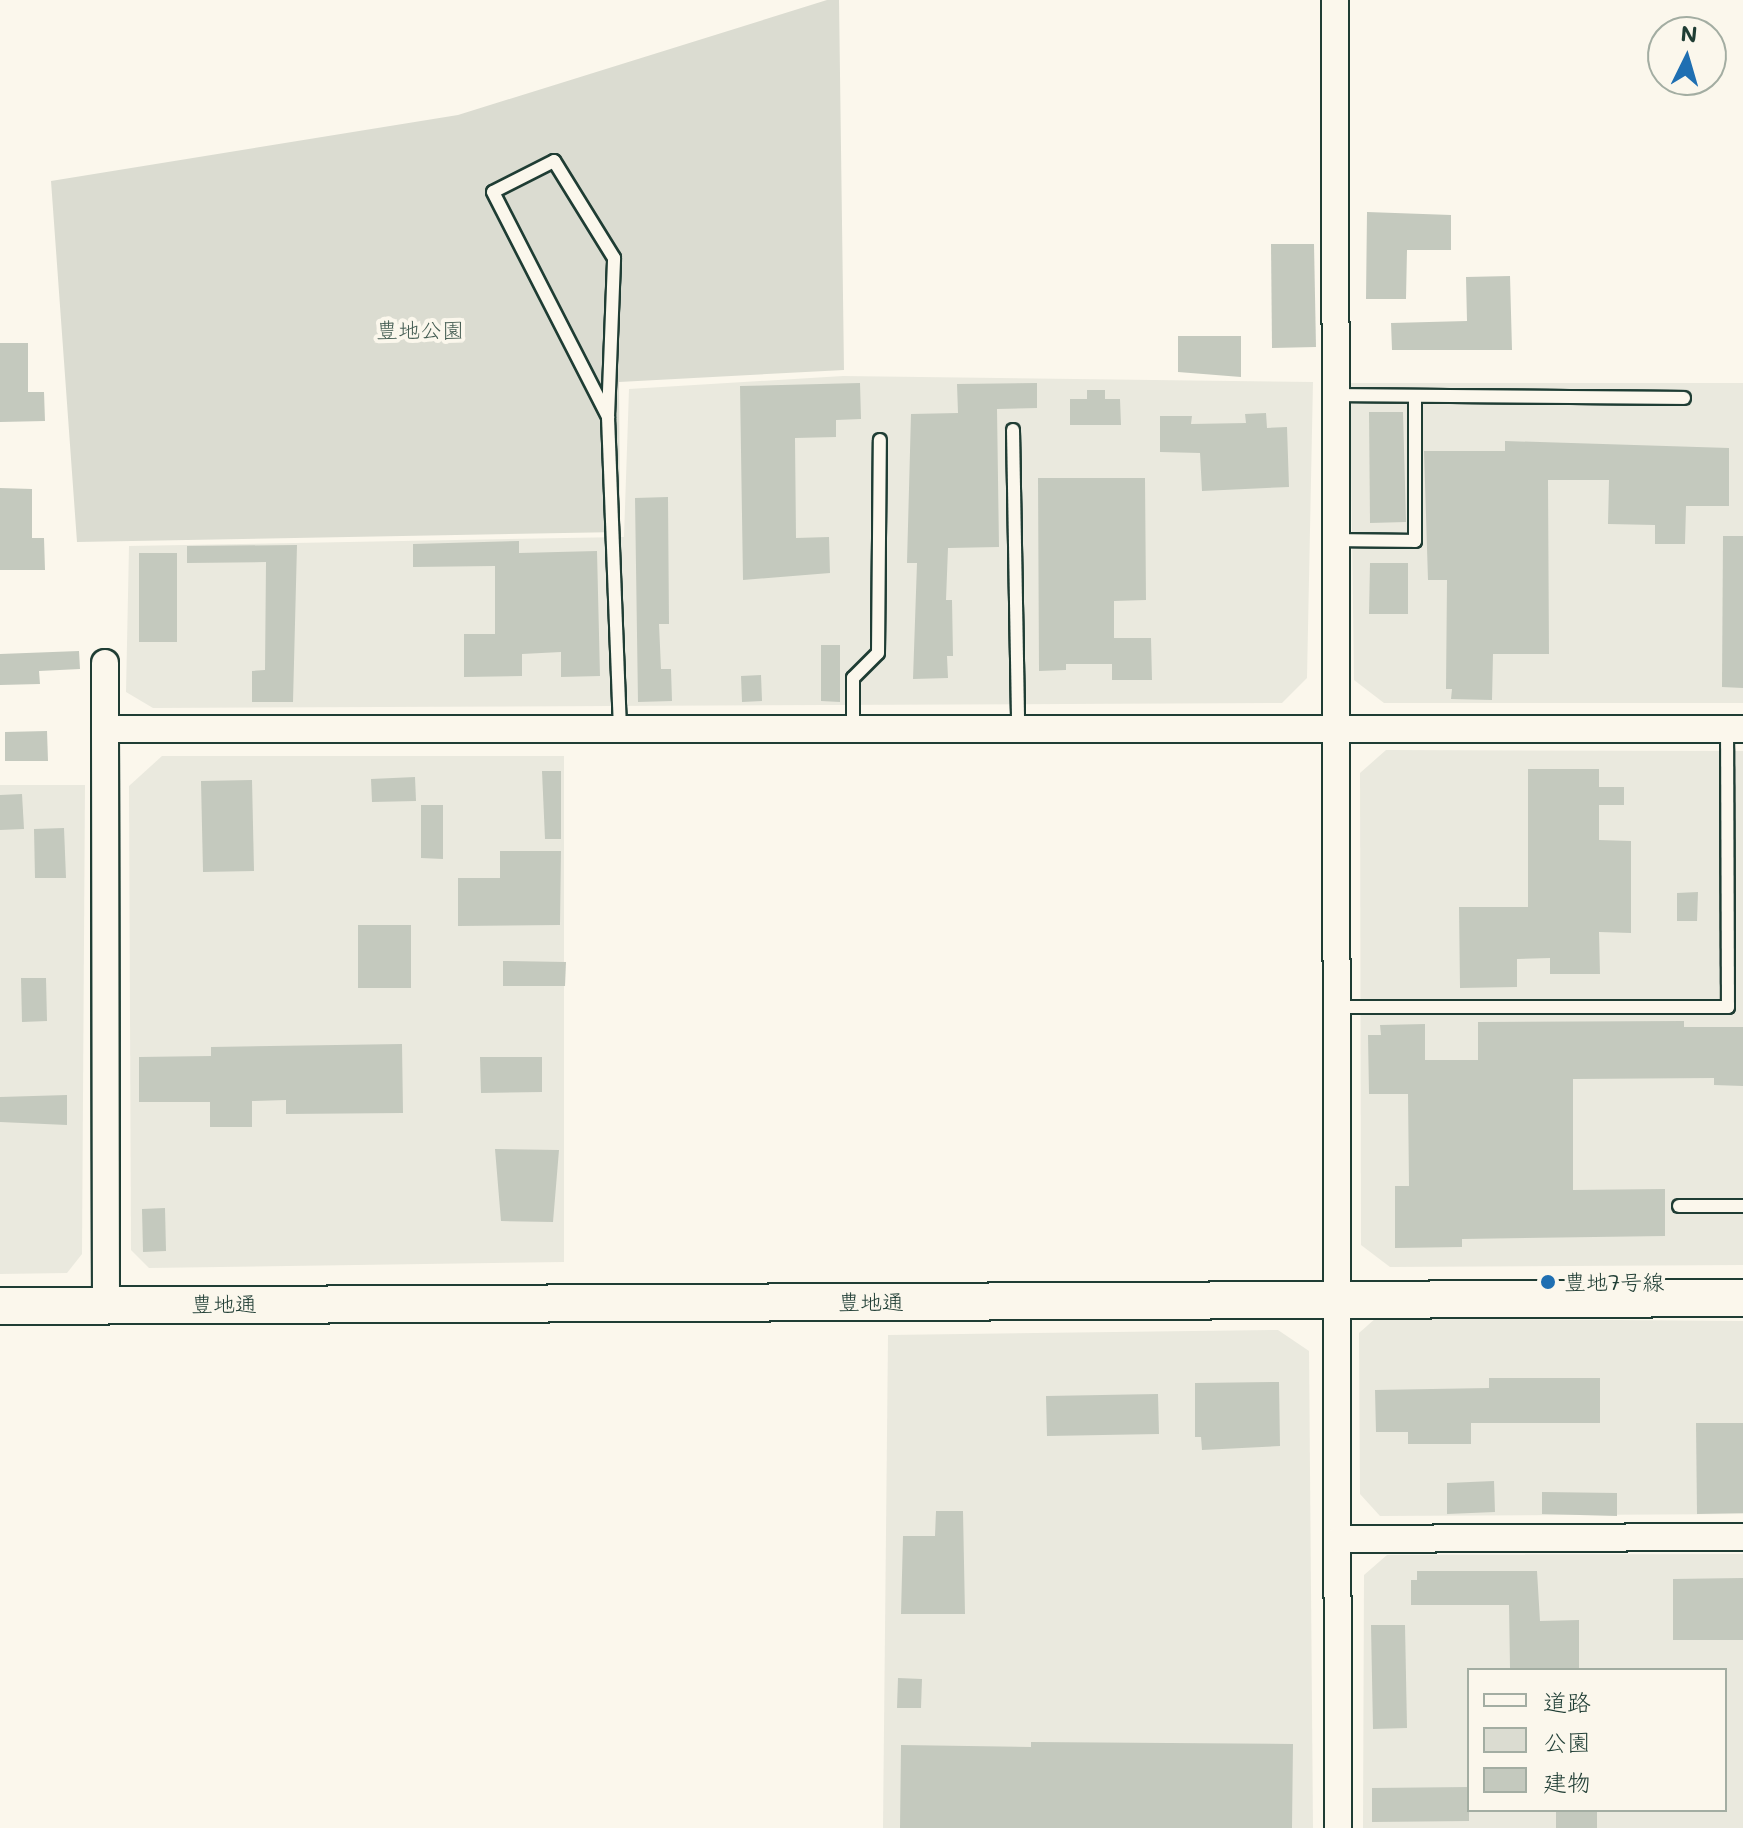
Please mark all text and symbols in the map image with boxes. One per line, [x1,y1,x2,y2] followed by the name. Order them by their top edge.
[1647,16,1727,96] north arrow
[1679,18,1699,49] text: N
[376,317,464,343] park label: 豊地公園
[1564,1269,1664,1295] place label: 豊地7号線
[1539,1273,1557,1291] marker: 豊地7号線
[838,1289,904,1315] street label: 豊地通
[191,1291,257,1317] street label: 豊地通
[1467,1668,1727,1812] legend
[1543,1686,1591,1717] text: 道路
[1543,1726,1591,1757] text: 公園
[1543,1766,1591,1797] text: 建物

